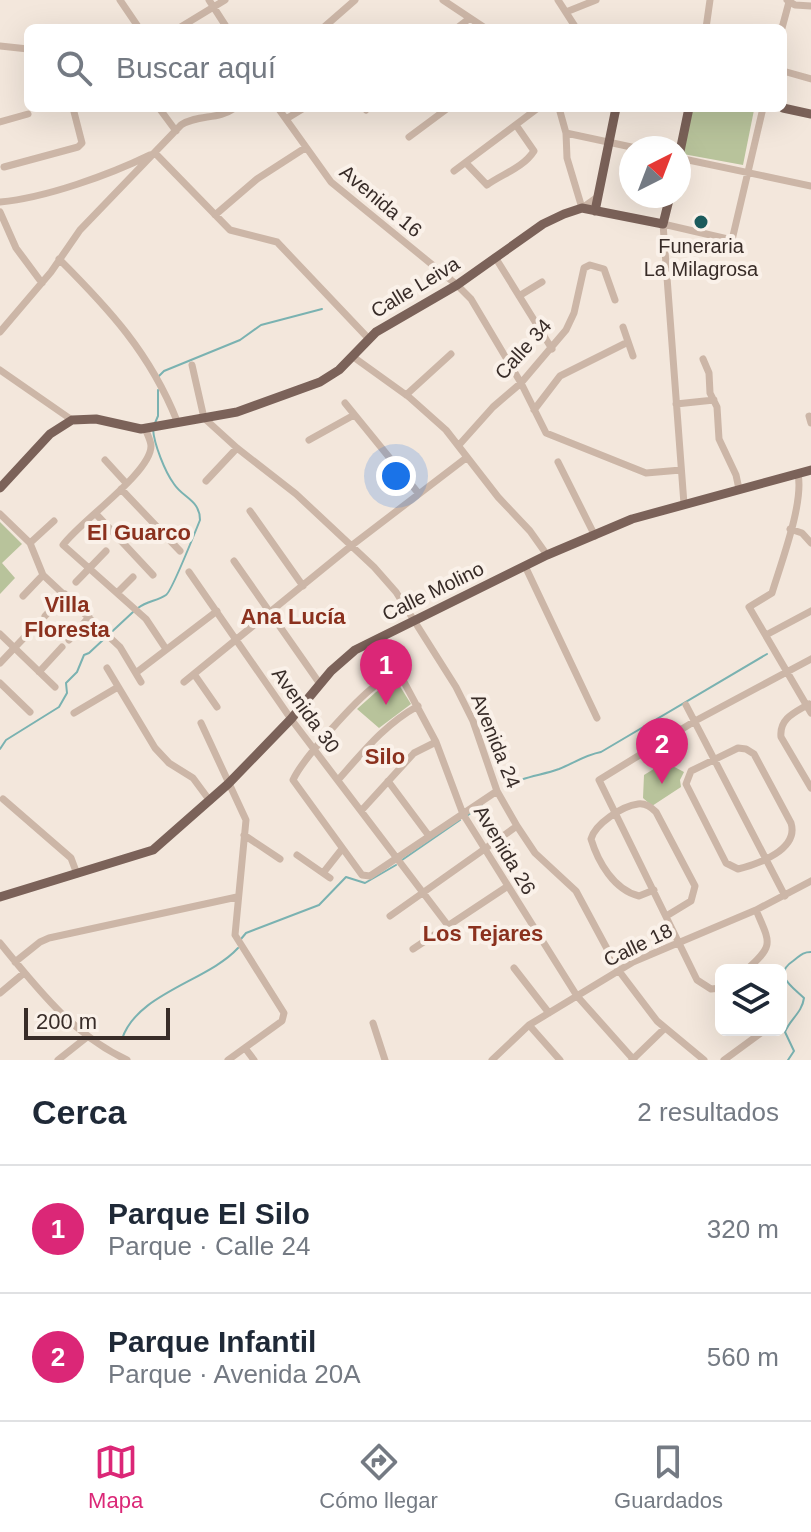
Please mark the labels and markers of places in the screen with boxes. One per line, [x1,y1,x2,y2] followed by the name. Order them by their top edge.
[692,213,710,231] marker: Funeraria La Milagrosa
[644,235,759,280] place label: Funeraria La Milagrosa
[360,639,412,705] pin: 1
[636,718,688,784] pin: 2

